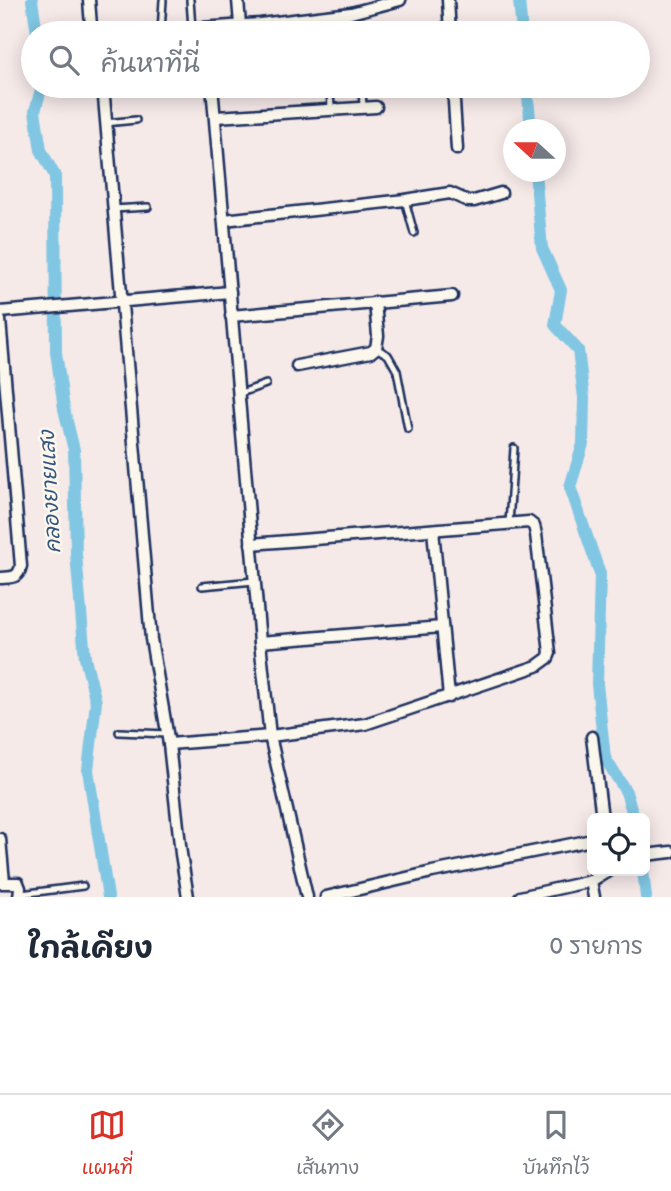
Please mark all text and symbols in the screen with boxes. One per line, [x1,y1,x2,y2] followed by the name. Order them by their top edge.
[21,21,650,98] search box
[45,41,83,79] icon: search
[101,49,200,80] text: ค้นหาที่นี่
[503,119,566,182] north arrow
[35,429,66,554] water label: คลองยายแสง
[587,813,650,876] map controls
[587,813,650,876] button: locate
[28,931,153,967] text: ใกล้เคียง
[549,933,643,961] text: 0 รายการ
[82,1106,133,1181] tab: แผนที่
[296,1106,359,1181] tab: เส้นทาง
[523,1106,589,1181] tab: บันทึกไว้

